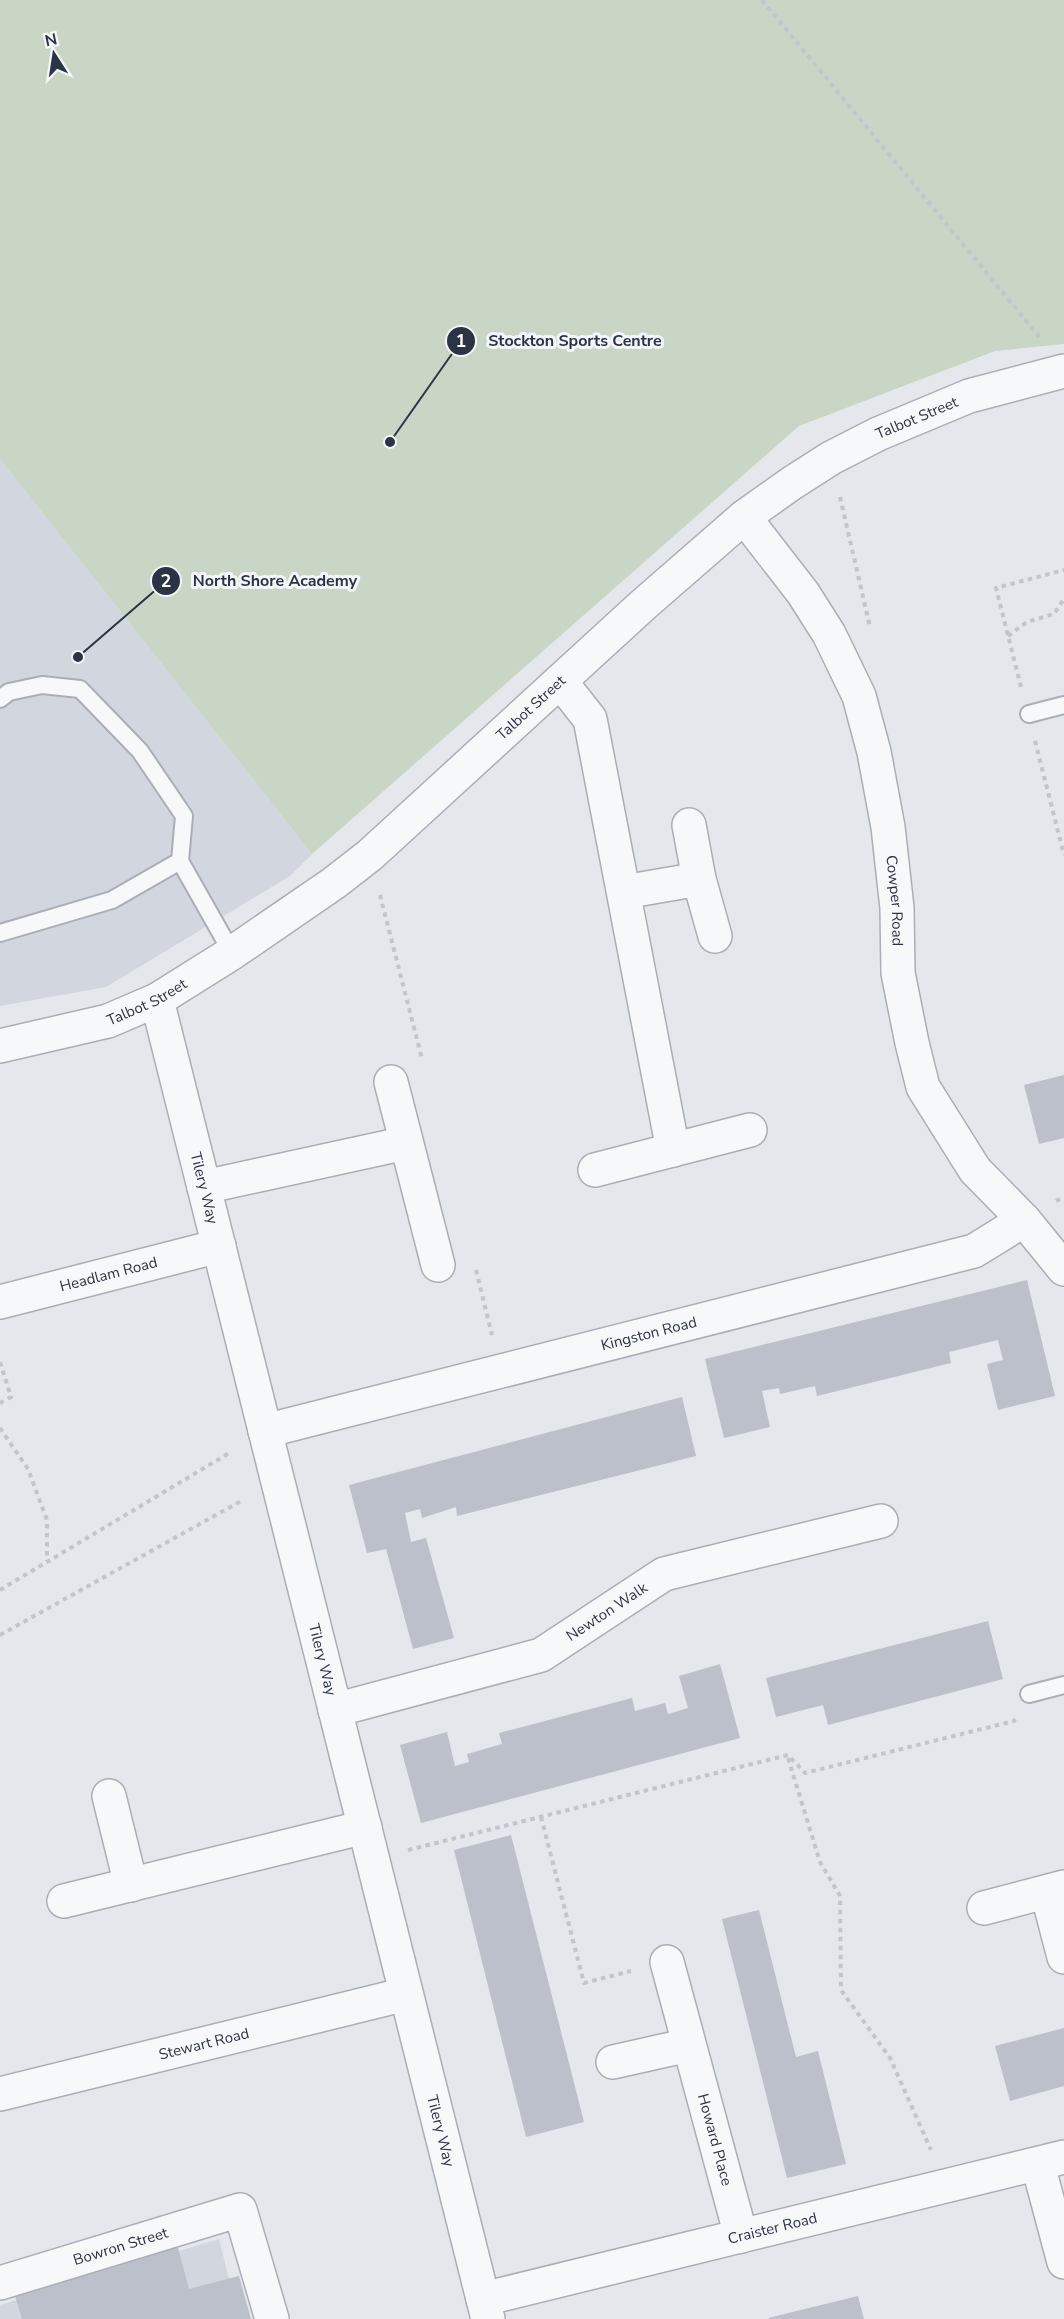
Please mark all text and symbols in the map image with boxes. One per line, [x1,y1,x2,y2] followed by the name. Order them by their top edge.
[24,24,84,84] north arrow
[43,28,59,52] text: N
[446,324,673,358] callout: Stockton Sports Centre
[456,329,466,353] text: 1
[488,330,662,352] text: Stockton Sports Centre
[873,391,962,444] street label: Talbot Street
[151,564,369,598] callout: North Shore Academy
[161,569,171,593] text: 2
[193,570,358,592] text: North Shore Academy
[492,670,570,745] street label: Talbot Street
[881,854,908,946] street label: Cowper Road
[104,973,191,1030] street label: Talbot Street
[186,1150,223,1227] street label: Tilery Way
[58,1252,159,1296] street label: Headlam Road
[599,1312,699,1355] street label: Kingston Road
[562,1577,652,1646] street label: Newton Walk
[304,1621,341,1698] street label: Tilery Way
[157,2023,251,2065] street label: Stewart Road
[693,2091,737,2188] street label: Howard Place
[422,2093,460,2169] street label: Tilery Way
[726,2208,819,2249] street label: Craister Road
[71,2222,171,2270] street label: Bowron Street

